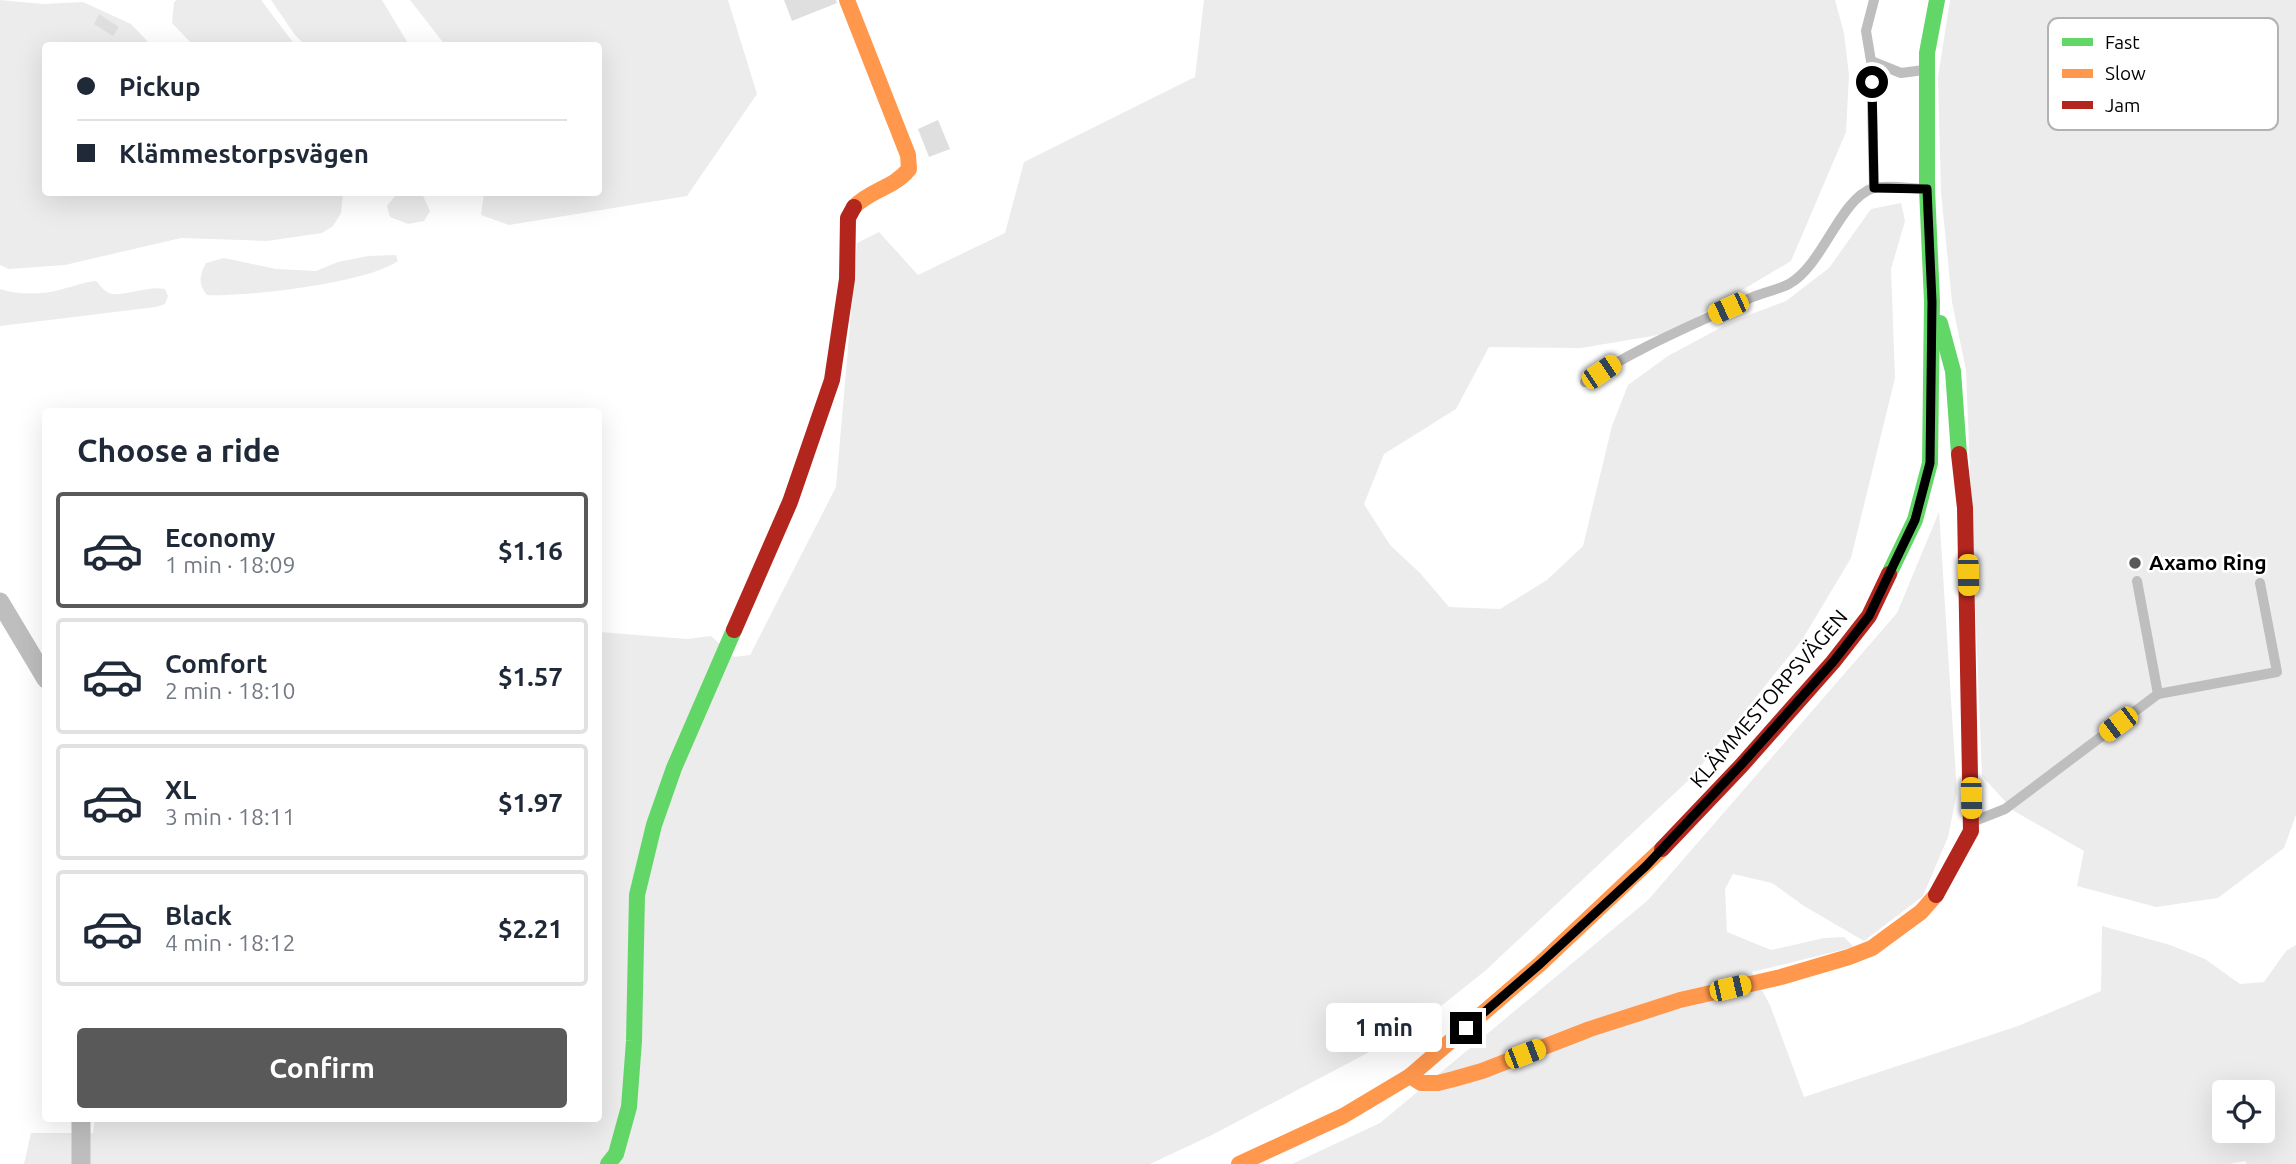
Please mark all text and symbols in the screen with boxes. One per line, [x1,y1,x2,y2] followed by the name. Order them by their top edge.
[2048,18,2278,130] legend
[2105,31,2140,53] text: Fast
[2105,62,2146,84] text: Slow
[1856,66,1888,98] route start
[119,72,201,101] text: Pickup
[2105,94,2141,116] text: Jam
[119,139,369,168] text: Klämmestorpsvägen
[1705,290,1752,326] car
[1578,352,1625,392] car
[77,432,280,468] text: Choose a ride
[81,519,144,582] icon: car
[165,523,275,552] text: Economy
[498,536,563,565] text: $1.16
[2149,550,2267,574] place label: Axamo Ring
[165,552,296,577] text: 1 min · 18:09
[1958,554,1979,596] car
[2127,555,2143,571] marker: Axamo Ring
[1685,605,1852,792] street label: KLÄMMESTORPSVÄGEN
[81,645,144,708] icon: car
[165,649,268,678] text: Comfort
[498,662,563,691] text: $1.57
[165,678,296,703] text: 2 min · 18:10
[2095,703,2142,745] car
[81,771,144,834] icon: car
[165,775,196,804] text: XL
[1961,777,1982,819] car
[498,788,563,817] text: $1.97
[165,804,296,829] text: 3 min · 18:11
[81,897,144,960] icon: car
[165,901,232,930] text: Black
[498,914,563,943] text: $2.21
[165,930,296,955] text: 4 min · 18:12
[1708,973,1753,1003] car
[1326,1004,1442,1052] callout: 1 min
[1450,1012,1482,1044] route end
[1355,1015,1413,1040] text: 1 min
[77,1028,567,1108] button: Confirm
[1502,1037,1549,1071] car
[2212,1080,2275,1143] map controls
[2212,1080,2275,1143] button: locate

